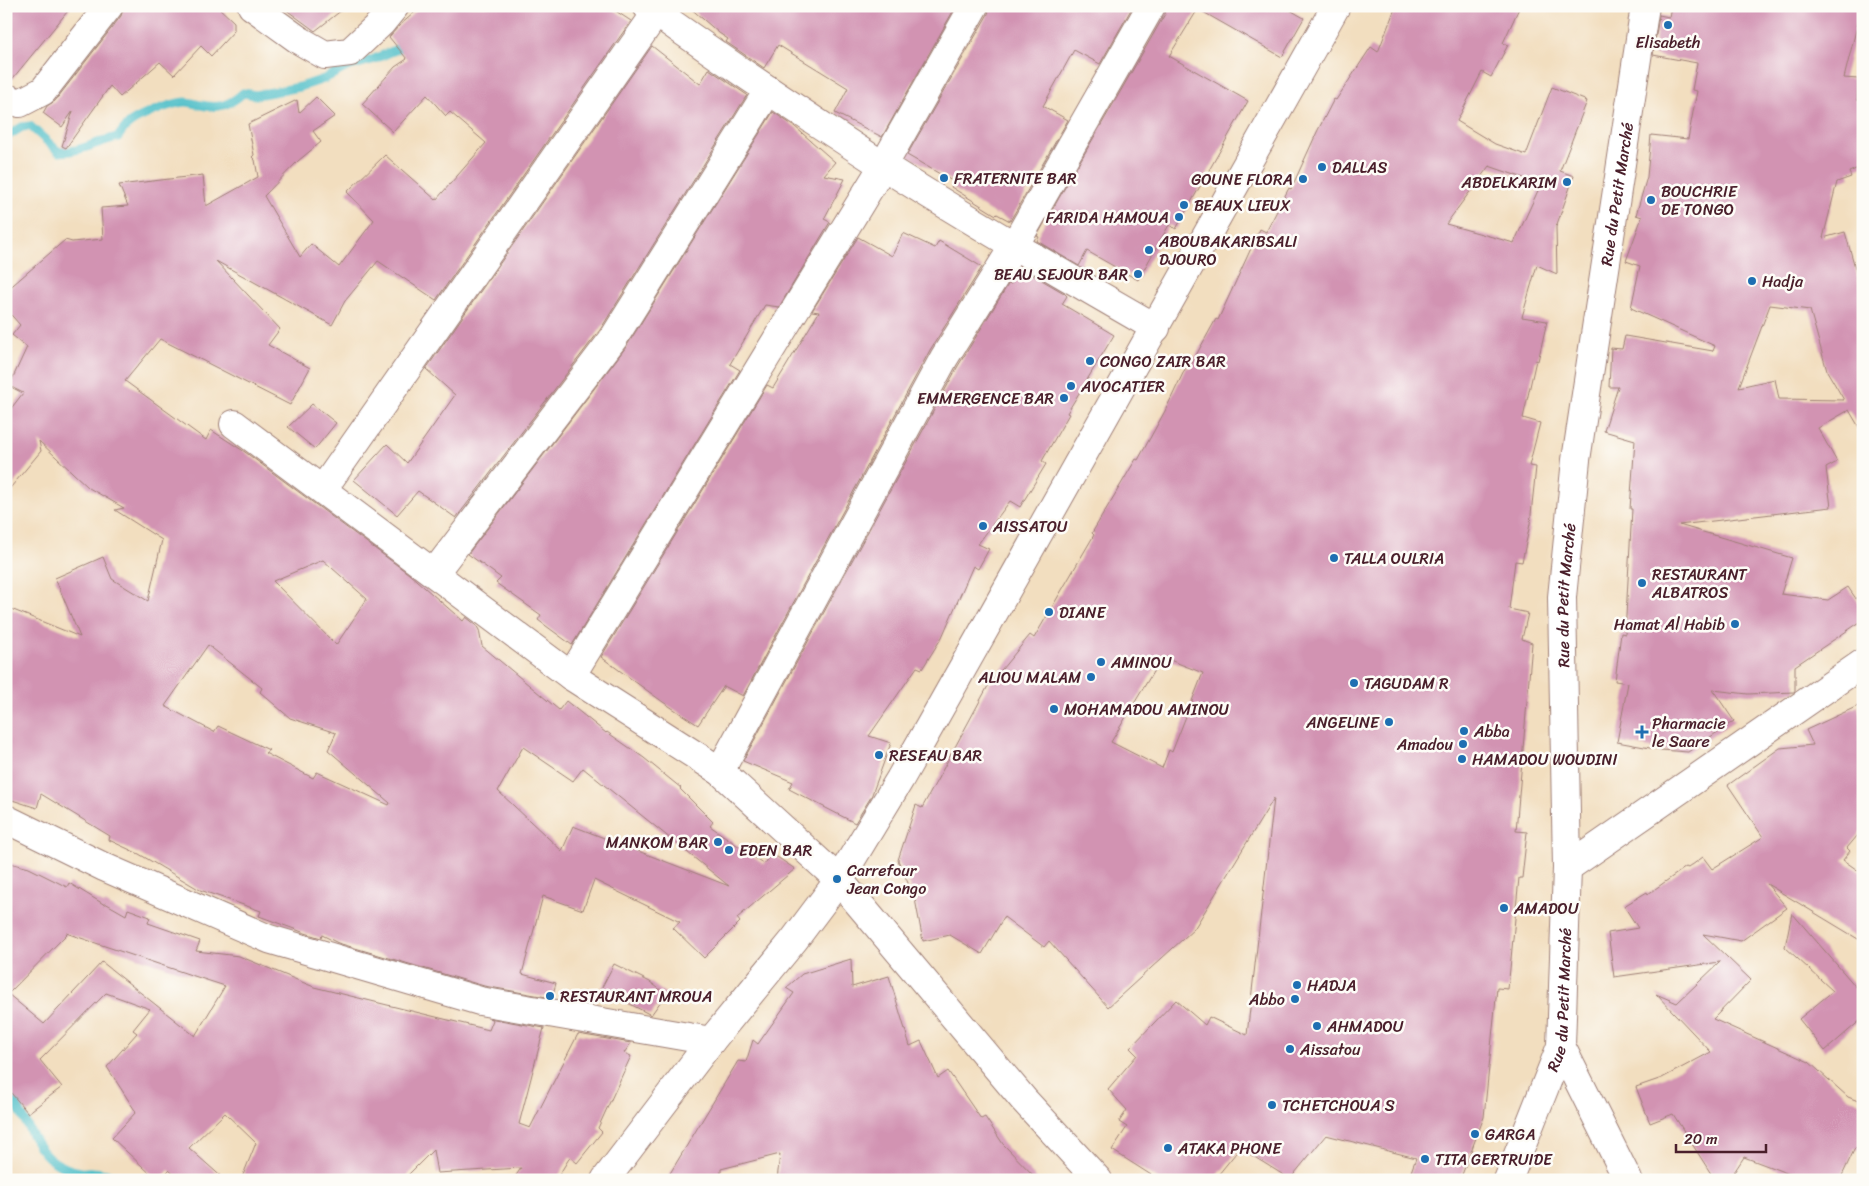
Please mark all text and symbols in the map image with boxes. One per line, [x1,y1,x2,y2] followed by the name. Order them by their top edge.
[1662,19,1674,31] marker: Elisabeth
[1636,28,1700,57] place label: Elisabeth
[1591,120,1642,268] street label: Rue du Petit Marché
[1332,153,1387,182] place label: DALLAS
[1316,161,1328,173] marker: DALLAS
[954,164,1077,193] place label: FRATERNITE BAR
[1191,165,1293,194] place label: GOUNE FLORA
[1460,168,1557,197] place label: ABDELKARIM
[938,172,950,184] marker: FRATERNITE BAR
[1297,173,1309,185] marker: GOUNE FLORA
[1561,176,1573,188] marker: ABDELKARIM
[1661,177,1738,224] place label: BOUCHRIE DE TONGO
[1194,191,1291,220] place label: BEAUX LIEUX
[1645,194,1657,206] marker: BOUCHRIE DE TONGO
[1178,199,1190,211] marker: BEAUX LIEUX
[1046,203,1169,232] place label: FARIDA HAMOUA
[1173,211,1185,223] marker: FARIDA HAMOUA
[1158,227,1297,274] place label: ABOUBAKARIBSALI DJOURO
[1143,244,1155,256] marker: ABOUBAKARIBSALI DJOURO
[994,260,1128,289] place label: BEAU SEJOUR BAR
[1762,267,1804,296] place label: Hadja
[1132,268,1144,280] marker: BEAU SEJOUR BAR
[1746,275,1758,287] marker: Hadja
[1100,347,1226,376] place label: CONGO ZAIR BAR
[1084,355,1096,367] marker: CONGO ZAIR BAR
[1080,372,1165,401] place label: AVOCATIER
[1065,380,1077,392] marker: AVOCATIER
[917,384,1054,413] place label: EMMERGENCE BAR
[1058,392,1070,404] marker: EMMERGENCE BAR
[992,512,1068,541] place label: AISSATOU
[977,520,989,532] marker: AISSATOU
[1547,522,1584,668] street label: Rue du Petit Marché
[1344,544,1444,573] place label: TALLA OULRIA
[1328,552,1340,564] marker: TALLA OULRIA
[1651,560,1748,607] place label: RESTAURANT ALBATROS
[1636,577,1648,589] marker: RESTAURANT ALBATROS
[1059,598,1107,627] place label: DIANE
[1043,606,1055,618] marker: DIANE
[1614,610,1725,639] place label: Hamat Al Habib
[1729,618,1741,630] marker: Hamat Al Habib
[1110,648,1172,677] place label: AMINOU
[1095,656,1107,668] marker: AMINOU
[977,663,1081,692] place label: ALIOU MALAM
[1364,669,1449,698] place label: TAGUDAM R
[1085,671,1097,683] marker: ALIOU MALAM
[1348,677,1360,689] marker: TAGUDAM R
[1064,695,1229,724] place label: MOHAMADOU AMINOU
[1048,703,1060,715] marker: MOHAMADOU AMINOU
[1305,708,1380,737] place label: ANGELINE
[1652,709,1726,756] place label: Pharmacie le Saare
[1383,716,1395,728] marker: ANGELINE
[1473,717,1510,746] place label: Abba
[1458,725,1470,737] marker: Abba
[1636,726,1648,738] marker: Pharmacie le Saare
[1396,730,1453,759] place label: Amadou
[1457,738,1469,750] marker: Amadou
[889,741,982,770] place label: RESEAU BAR
[1472,745,1618,774] place label: HAMADOU WOUDINI
[873,749,885,761] marker: RESEAU BAR
[1456,753,1468,765] marker: HAMADOU WOUDINI
[606,828,708,857] place label: MANKOM BAR
[712,836,724,848] marker: MANKOM BAR
[739,836,812,865] place label: EDEN BAR
[723,844,735,856] marker: EDEN BAR
[846,856,926,903] place label: Carrefour Jean Congo
[831,873,843,885] marker: Carrefour Jean Congo
[1513,894,1579,923] place label: AMADOU
[1498,902,1510,914] marker: AMADOU
[1538,927,1579,1076] street label: Rue du Petit Marché
[1307,971,1356,1000] place label: HADJA
[1291,979,1303,991] marker: HADJA
[560,982,713,1011] place label: RESTAURANT MROUA
[1248,985,1285,1014] place label: Abbo
[544,990,556,1002] marker: RESTAURANT MROUA
[1289,993,1301,1005] marker: Abbo
[1326,1012,1404,1041] place label: AHMADOU
[1311,1020,1323,1032] marker: AHMADOU
[1299,1035,1361,1064] place label: Aissatou
[1284,1043,1296,1055] marker: Aissatou
[1282,1091,1395,1120] place label: TCHETCHOUA S
[1266,1099,1278,1111] marker: TCHETCHOUA S
[1485,1120,1536,1149] place label: GARGA
[1676,1121,1766,1153] scale bar
[1684,1126,1718,1152] text: 20 m
[1469,1128,1481,1140] marker: GARGA
[1177,1134,1282,1163] place label: ATAKA PHONE
[1162,1142,1174,1154] marker: ATAKA PHONE
[1435,1145,1553,1174] place label: TITA GERTRUIDE
[1419,1153,1431,1165] marker: TITA GERTRUIDE

